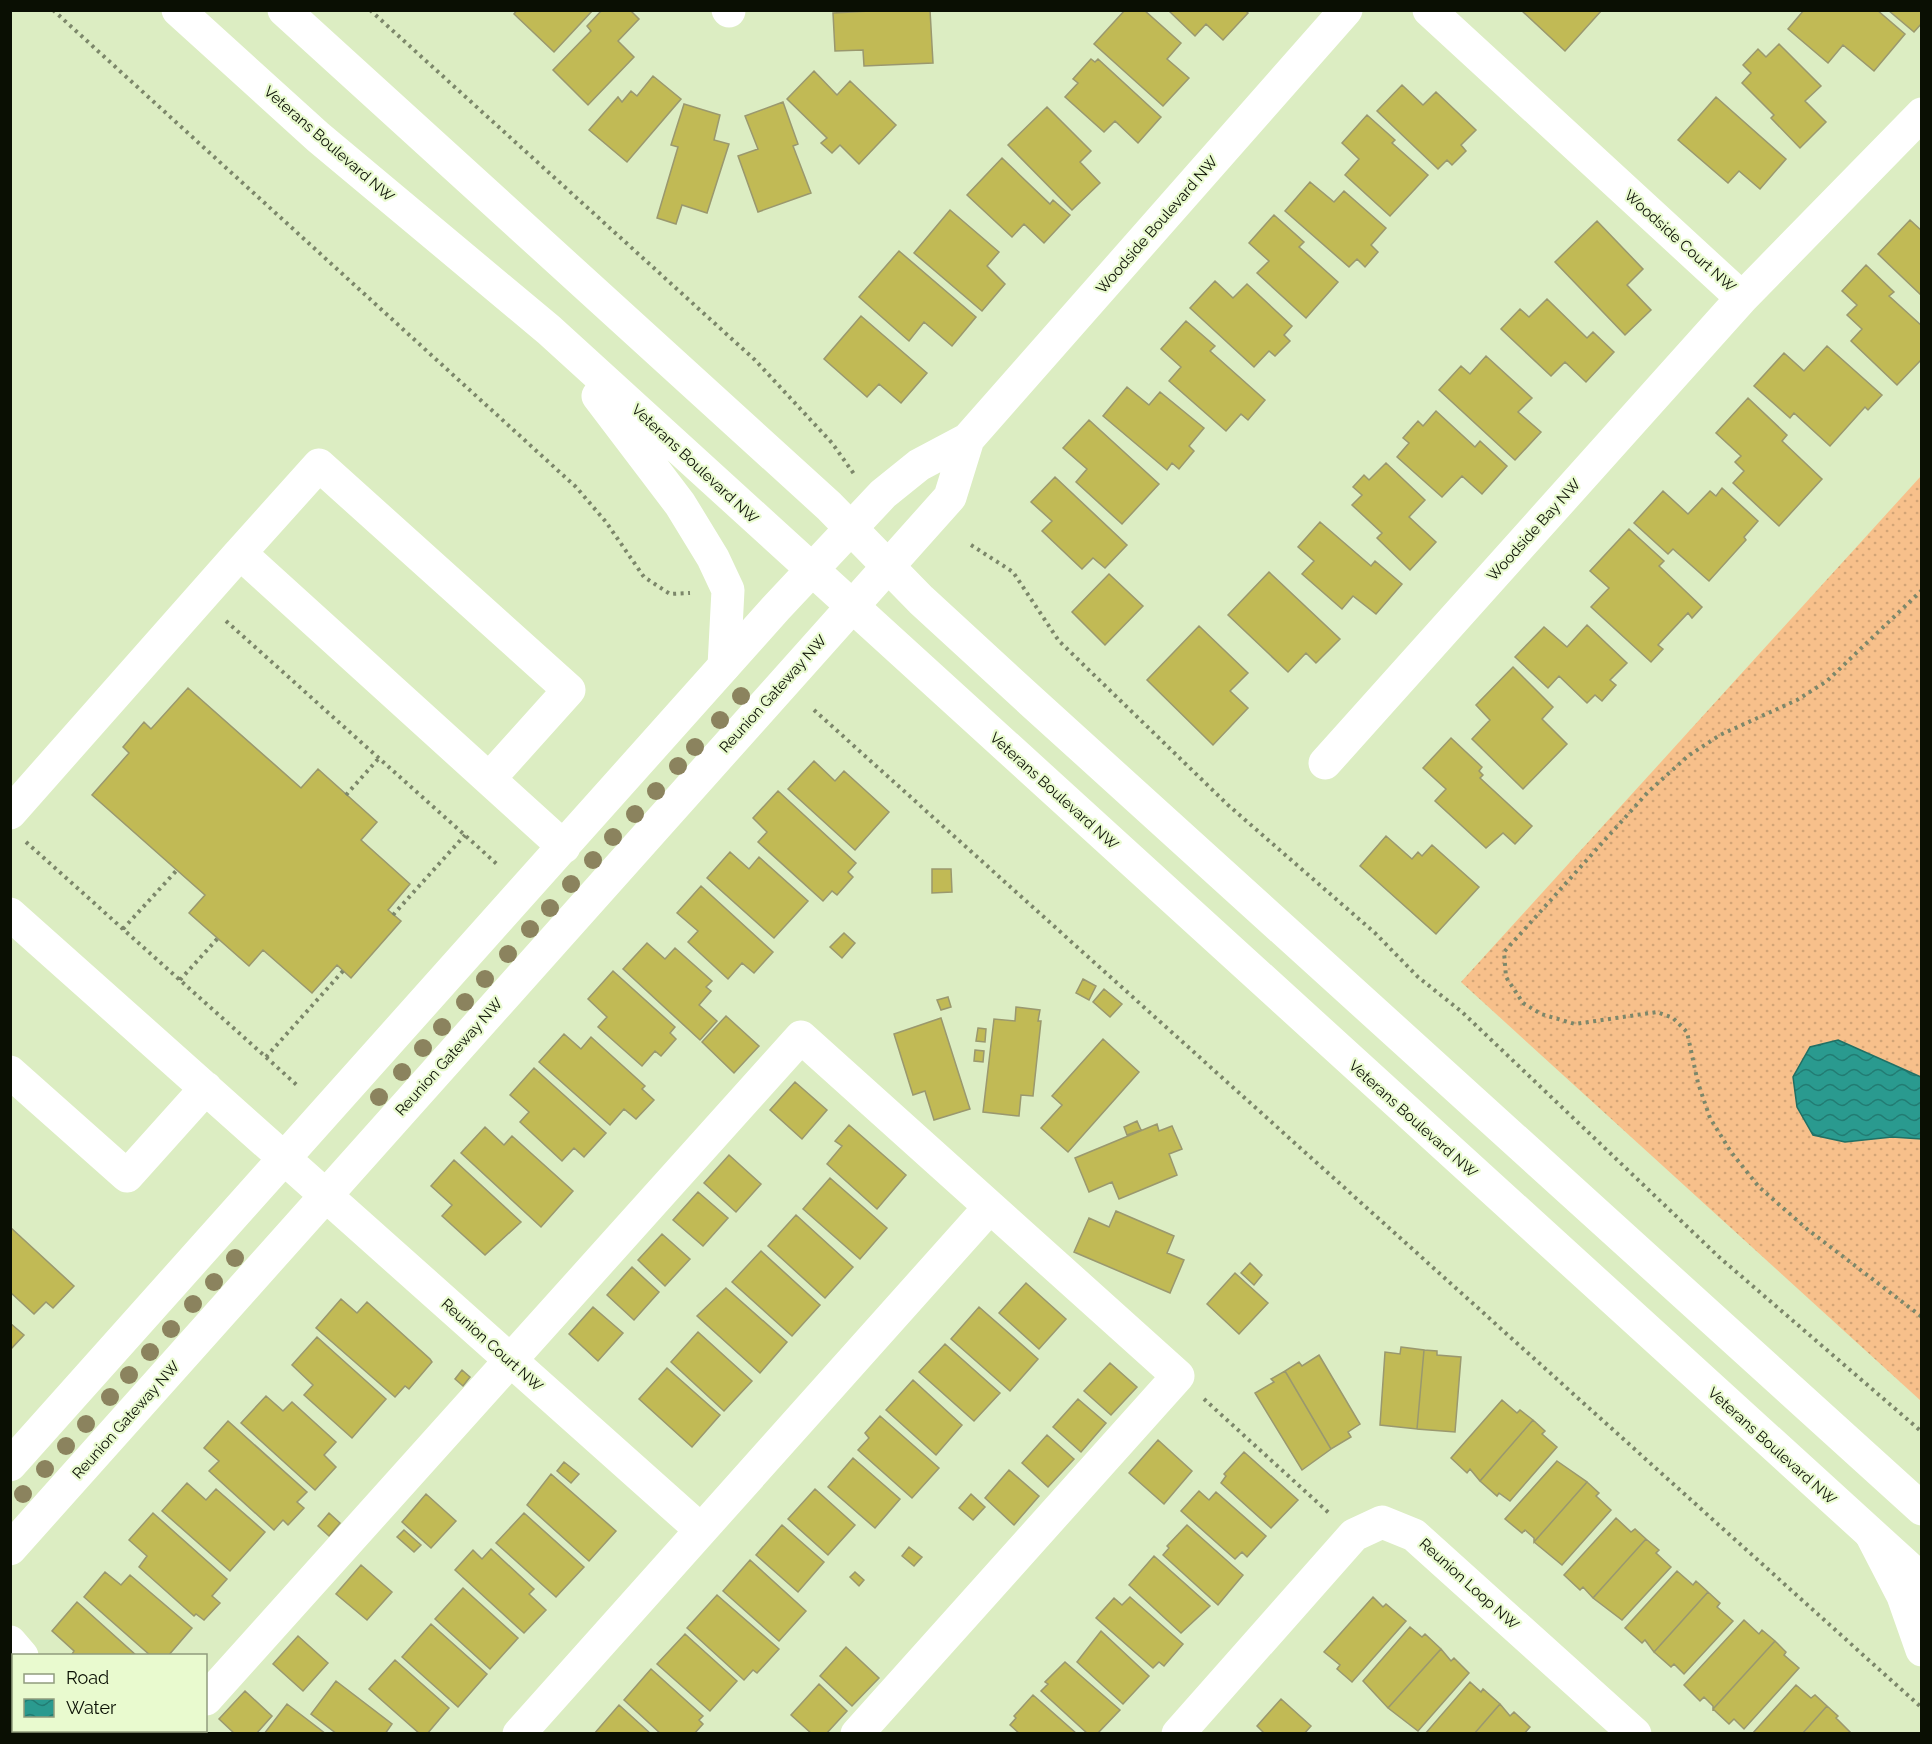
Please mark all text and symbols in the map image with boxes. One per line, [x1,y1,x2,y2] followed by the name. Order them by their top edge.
[260,82,398,206] street label: Veterans Boulevard NW
[1092,152,1222,297] street label: Woodside Boulevard NW
[1621,186,1740,296] street label: Woodside Court NW
[628,401,762,528] street label: Veterans Boulevard NW
[1483,475,1585,585] street label: Woodside Bay NW
[715,631,831,756] street label: Reunion Gateway NW
[986,729,1122,854] street label: Veterans Boulevard NW
[391,994,507,1119] street label: Reunion Gateway NW
[1345,1057,1481,1182] street label: Veterans Boulevard NW
[438,1295,547,1395] street label: Reunion Court NW
[68,1357,184,1482] street label: Reunion Gateway NW
[1704,1384,1840,1509] street label: Veterans Boulevard NW
[1416,1535,1523,1634] street label: Reunion Loop NW
[12,1654,207,1732] legend
[66,1667,109,1688] text: Road
[66,1697,117,1718] text: Water

